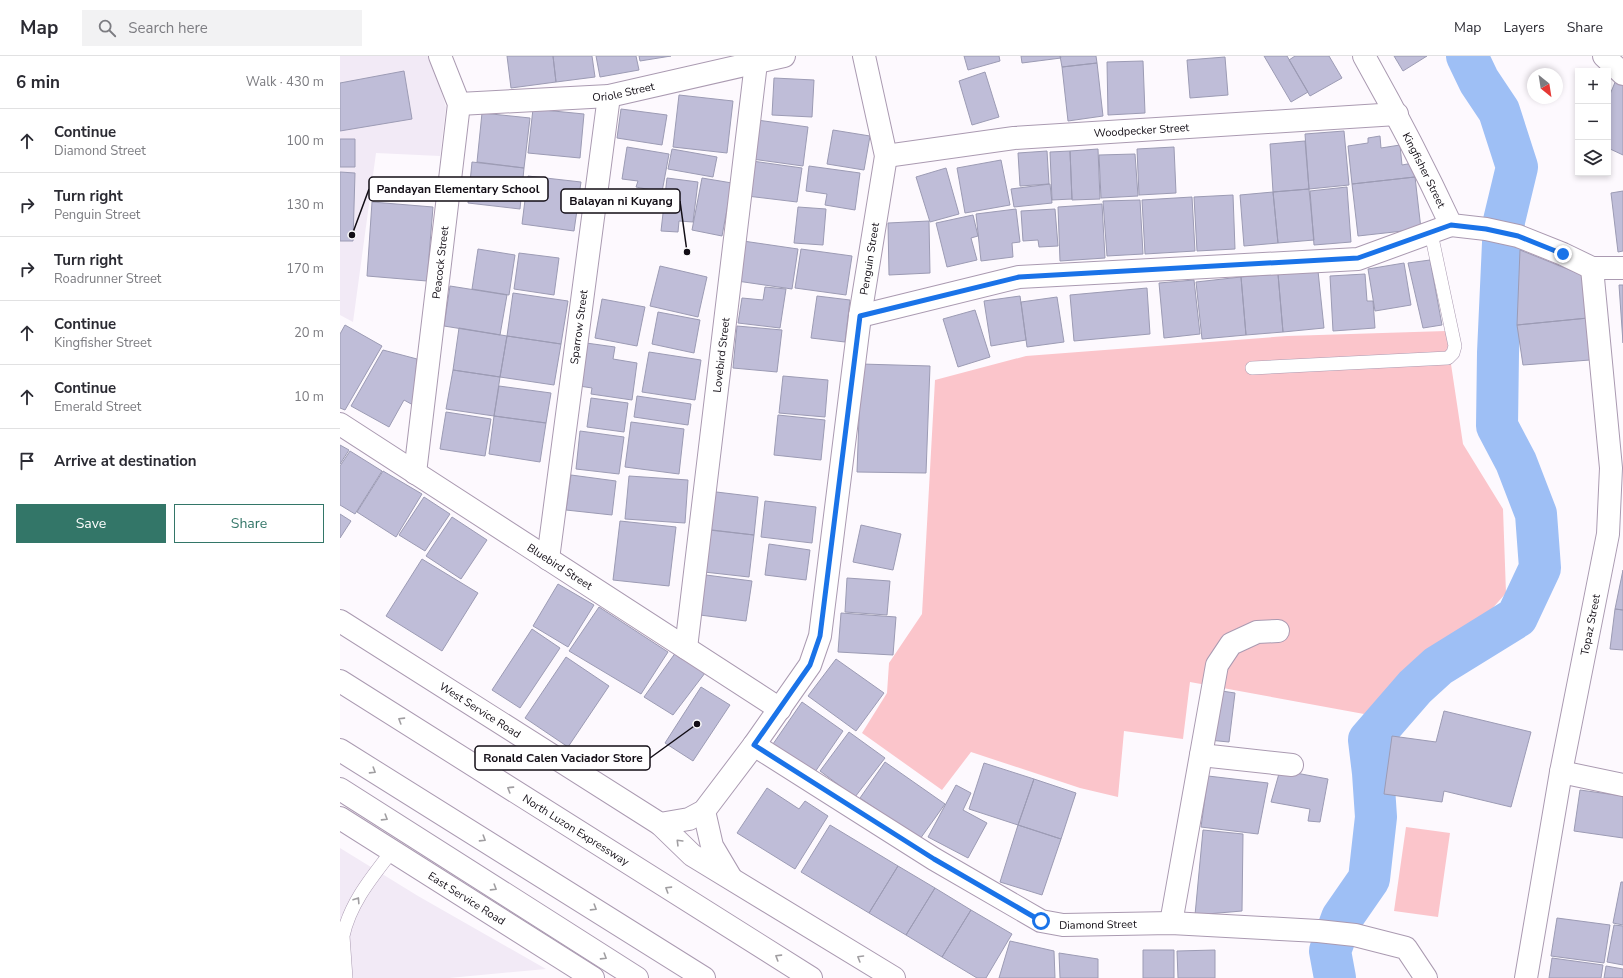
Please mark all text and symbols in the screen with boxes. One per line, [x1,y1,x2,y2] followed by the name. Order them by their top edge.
[82,10,362,46] search box
[20,15,58,41] text: Map
[96,17,118,39] icon: search
[128,18,208,38] text: Search here
[1454,18,1481,37] text: Map
[1503,18,1545,37] text: Layers
[1567,18,1603,37] text: Share
[1527,68,1563,104] north arrow
[1575,68,1611,176] map controls
[1575,68,1611,104] button: +
[16,71,60,94] text: 6 min
[246,73,324,91] text: Walk · 430 m
[592,78,656,104] street label: Oriole Street
[1575,104,1611,140] button: −
[1093,120,1190,140] street label: Woodpecker Street
[54,122,116,142] text: Continue
[16,130,38,152] icon: ahead
[1399,130,1449,210] street label: Kingfisher Street
[286,132,324,150] text: 100 m
[1575,140,1611,176] button: layers
[54,142,146,160] text: Diamond Street
[369,177,548,201] callout: Pandayan Elementary School
[376,181,540,197] text: Pandayan Elementary School
[54,186,123,206] text: Turn right
[561,189,680,213] callout: Balayan ni Kuyang
[569,193,673,209] text: Balayan ni Kuyang
[16,194,38,216] icon: right
[286,196,324,214] text: 130 m
[54,206,140,224] text: Penguin Street
[856,221,883,296] street label: Penguin Street
[428,225,452,300] street label: Peacock Street
[1554,245,1572,263] route end
[54,250,123,270] text: Turn right
[16,258,38,280] icon: right
[286,260,324,278] text: 170 m
[54,270,161,288] text: Roadrunner Street
[566,289,591,365] street label: Sparrow Street
[54,314,116,334] text: Continue
[709,317,733,394] street label: Lovebird Street
[16,322,38,344] icon: ahead
[294,324,324,342] text: 20 m
[54,334,151,352] text: Kingfisher Street
[54,378,116,398] text: Continue
[16,386,38,408] icon: ahead
[294,388,324,406] text: 10 m
[54,398,141,416] text: Emerald Street
[16,450,38,472] icon: arrive
[54,451,197,471] text: Arrive at destination
[16,504,166,543] button: Save
[174,504,324,543] button: Share
[524,540,596,593] street label: Bluebird Street
[1577,593,1603,657] street label: Topaz Street
[437,678,524,741] street label: West Service Road
[398,717,405,724] one-way arrow
[475,746,650,770] callout: Ronald Calen Vaciador Store
[483,750,643,766] text: Ronald Calen Vaciador Store
[369,766,376,773] one-way arrow
[508,787,515,794] one-way arrow
[520,791,632,869] street label: North Luzon Expressway
[381,813,388,820] one-way arrow
[479,835,486,842] one-way arrow
[676,839,684,847] one-way arrow
[425,868,508,928] street label: East Service Road
[490,883,497,890] one-way arrow
[665,886,672,893] one-way arrow
[353,897,360,904] one-way arrow
[590,904,597,911] one-way arrow
[1032,912,1050,930] route start
[1059,916,1137,933] street label: Diamond Street
[600,953,607,960] one-way arrow
[775,955,782,962] one-way arrow
[857,955,864,962] one-way arrow

